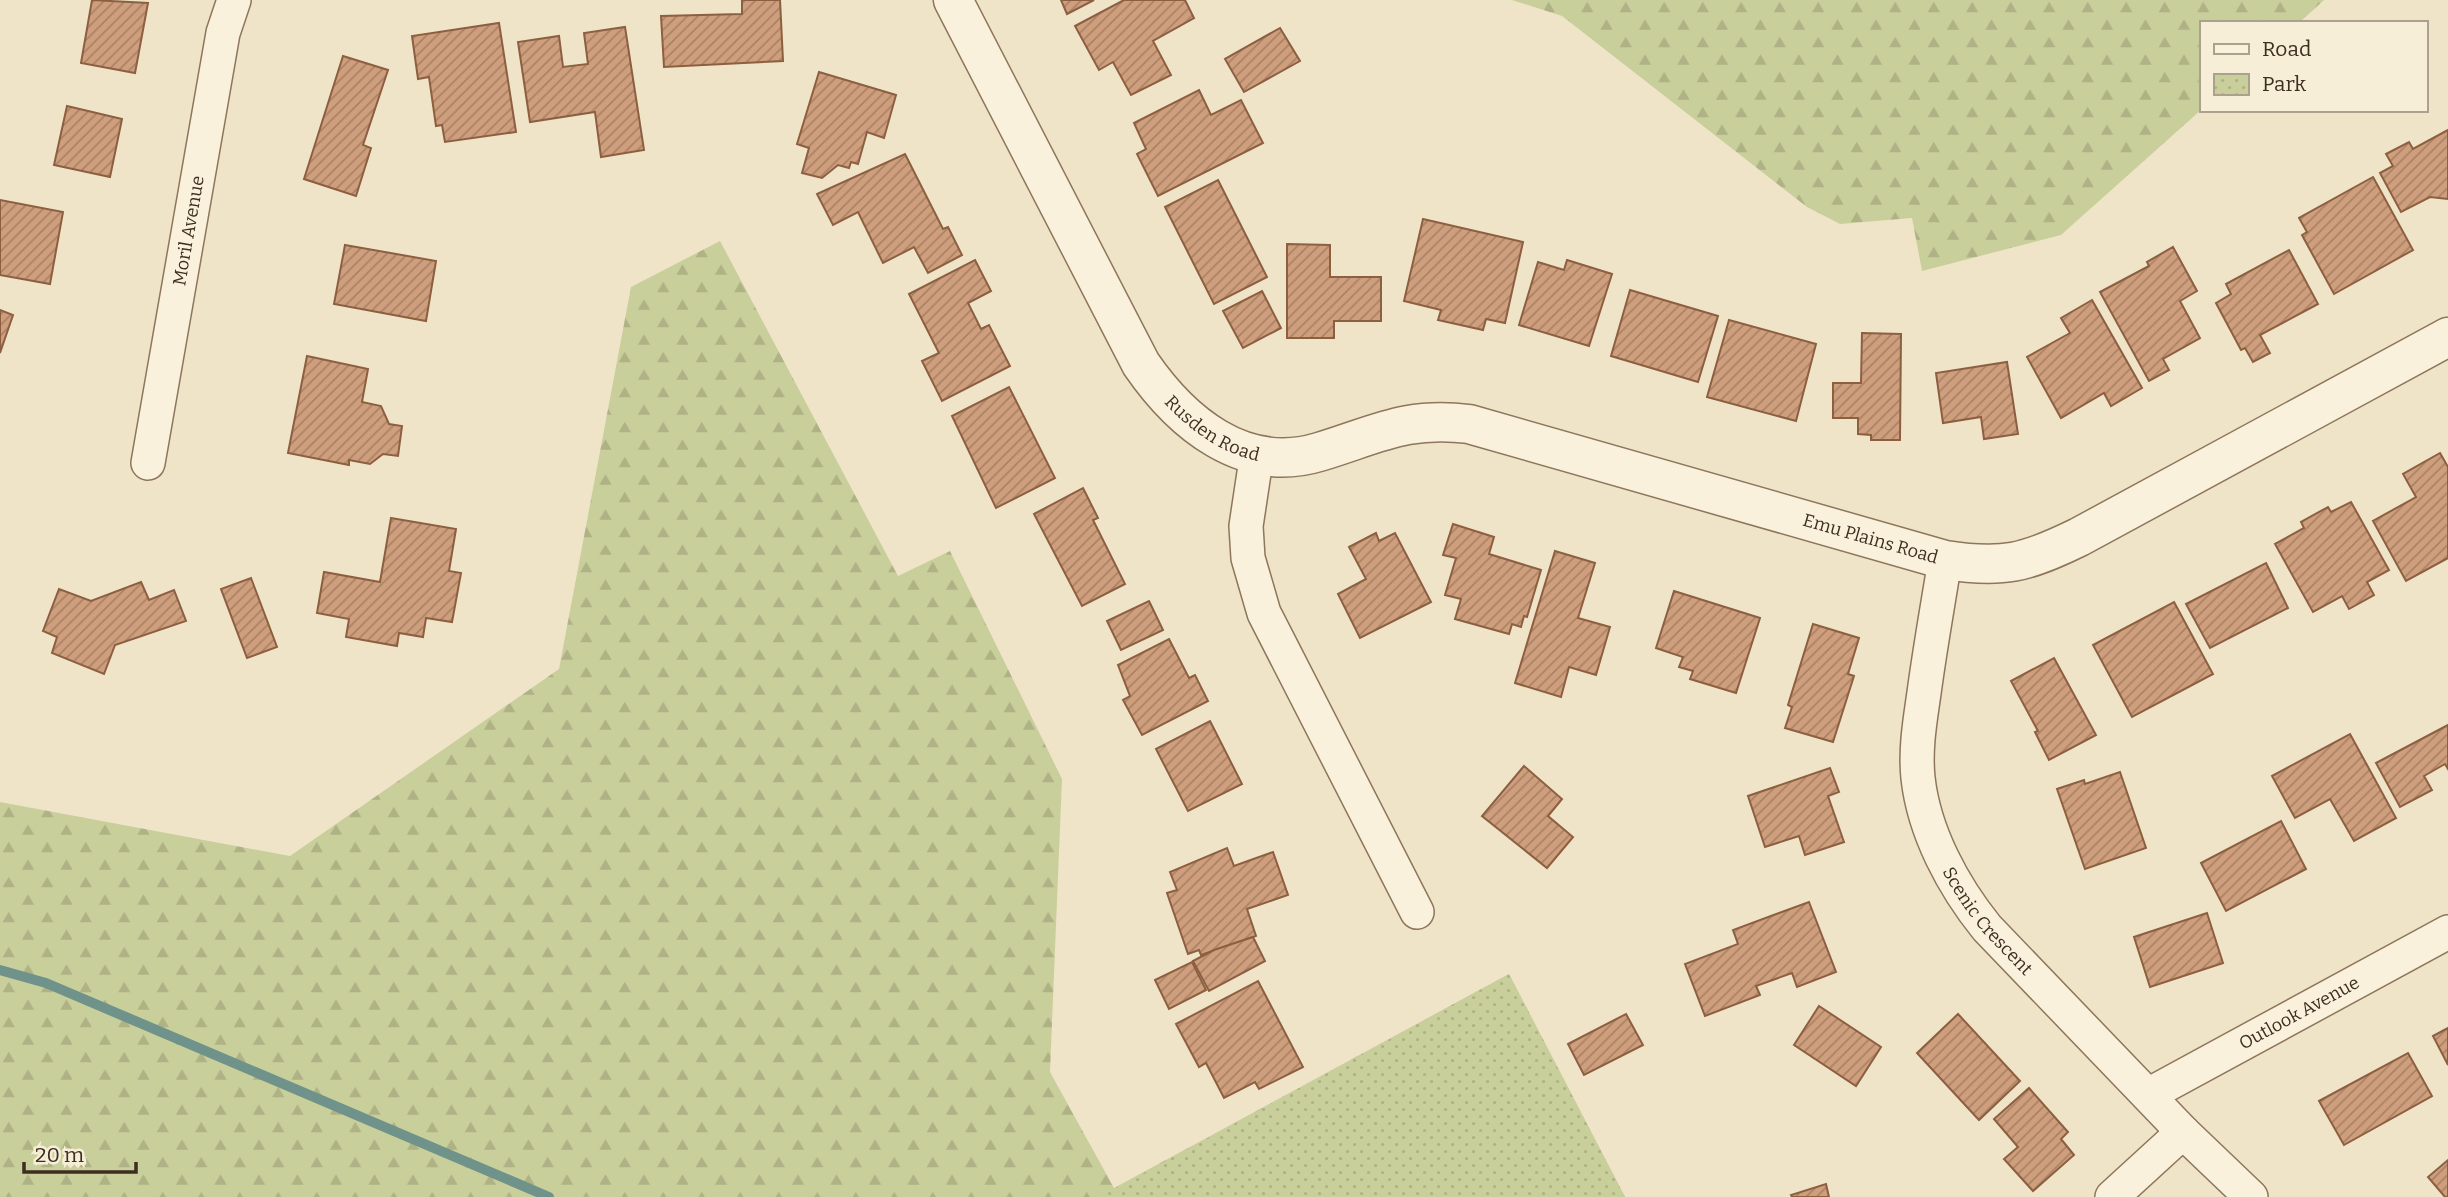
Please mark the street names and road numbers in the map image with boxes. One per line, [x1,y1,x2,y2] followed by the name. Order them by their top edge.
[168,174,209,287] street label: Moril Avenue
[1160,391,1262,466] street label: Rusden Road
[1800,509,1941,569] street label: Emu Plains Road
[1938,863,2038,980] street label: Scenic Crescent
[2235,971,2363,1054] street label: Outlook Avenue

